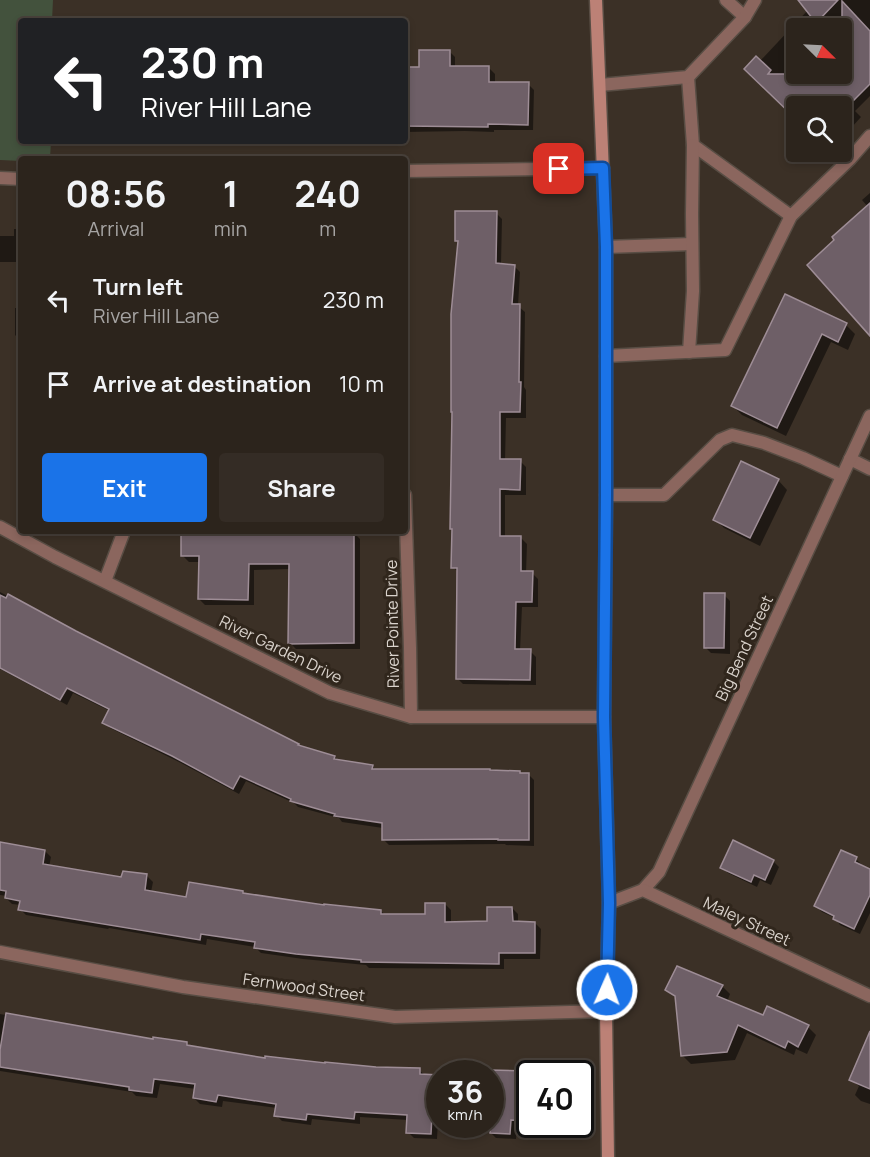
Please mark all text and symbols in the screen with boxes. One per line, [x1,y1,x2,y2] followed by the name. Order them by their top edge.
[786,18,852,84] north arrow
[786,18,852,162] map controls
[141,33,264,91] text: 230 m
[42,42,120,120] icon: left
[141,88,312,125] text: River Hill Lane
[786,96,852,162] button: search
[533,143,584,194] pin
[542,152,575,185] icon: arrive
[65,169,167,218] text: 08:56
[223,169,239,218] text: 1
[295,169,361,218] text: 240
[87,215,144,242] text: Arrival
[214,215,247,242] text: min
[319,215,336,242] text: m
[93,272,183,302] text: Turn left
[42,284,75,317] icon: left
[323,285,384,315] text: 230 m
[93,302,219,329] text: River Hill Lane
[42,368,75,401] icon: arrive
[93,369,311,399] text: Arrive at destination
[339,369,384,399] text: 10 m
[42,453,207,522] button: Exit
[219,453,384,522] button: Share
[380,560,404,688] street label: River Pointe Drive
[710,592,778,704] street label: Big Bend Street
[216,610,346,688] street label: River Garden Drive
[700,891,794,951] street label: Maley Street
[575,958,639,1022] position arrow
[242,968,366,1006] street label: Fernwood Street
[516,1060,594,1138] speed limit sign: 40
[447,1071,483,1112] text: 36
[448,1104,482,1125] text: km/h

